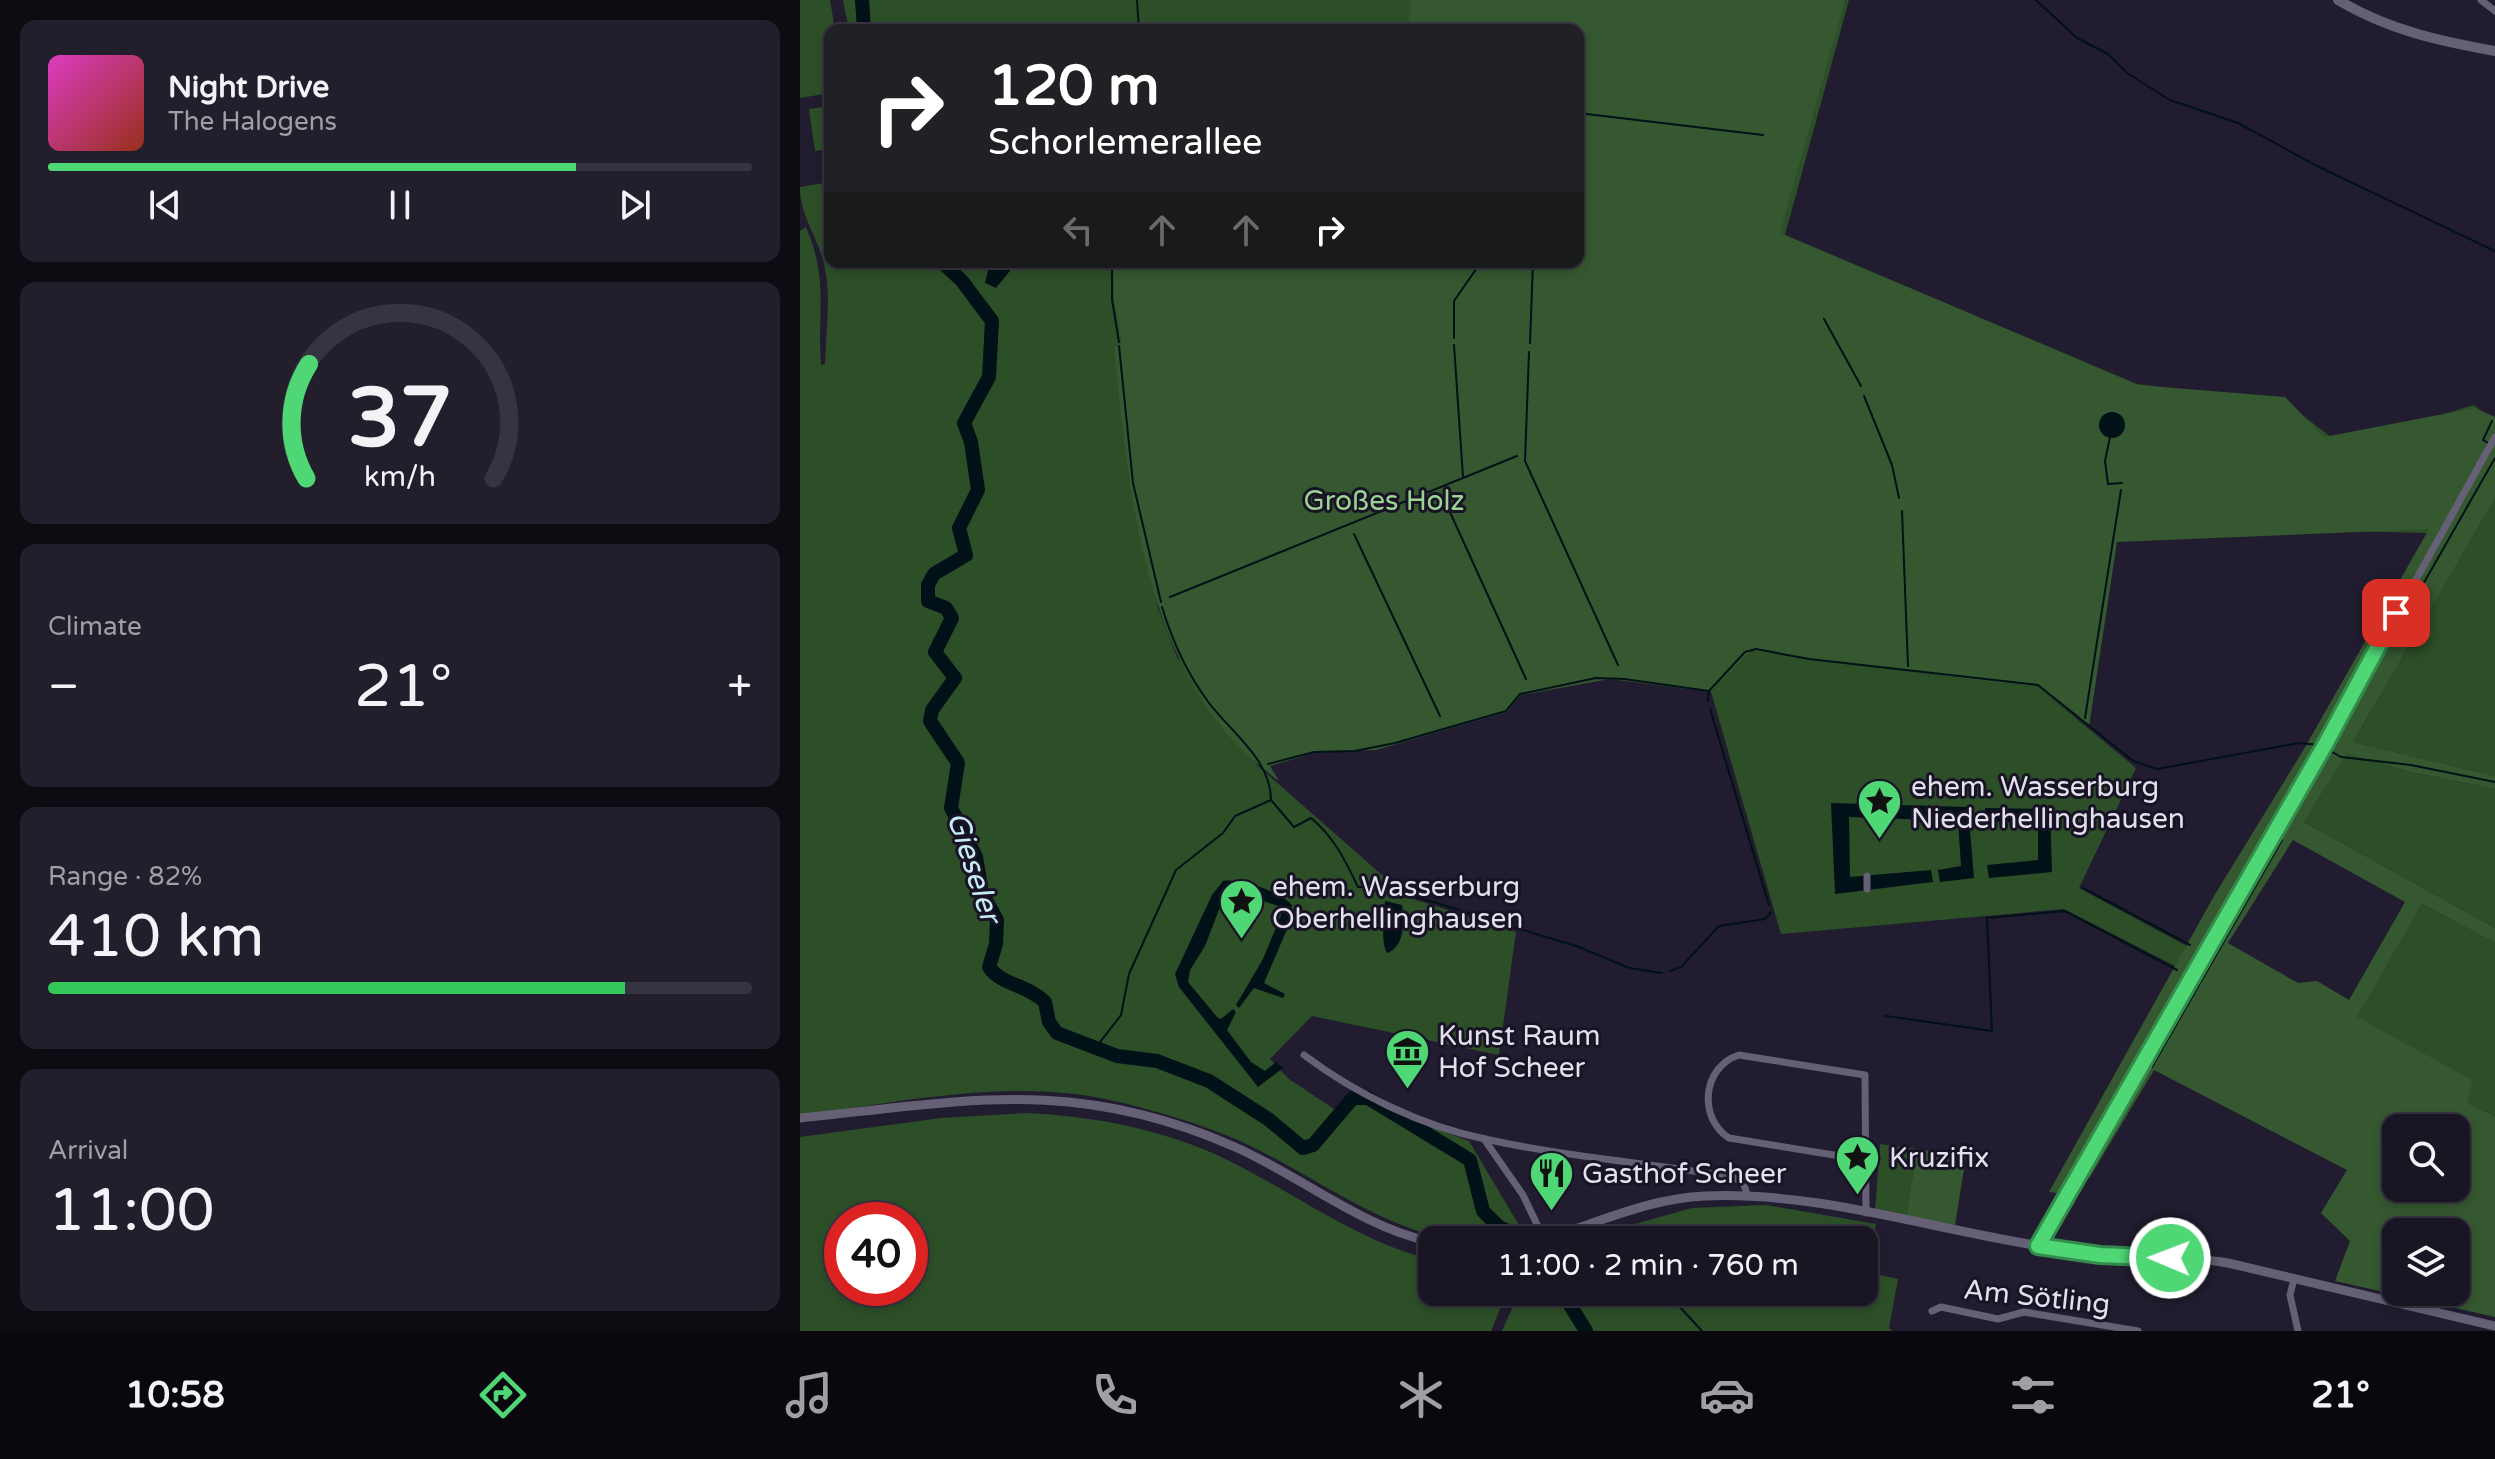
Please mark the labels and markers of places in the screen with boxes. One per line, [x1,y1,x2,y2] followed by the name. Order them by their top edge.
[2362,579,2430,647] pin
[1911,770,2185,836] place label: ehem. Wasserburg Niederhellinghausen
[1856,778,1904,841] place icon: ehem. Wasserburg Niederhellinghausen
[1272,870,1523,936] place label: ehem. Wasserburg Oberhellinghausen
[1217,878,1265,941] place icon: ehem. Wasserburg Oberhellinghausen
[1438,1019,1601,1085] place label: Kunst Raum Hof Scheer
[1383,1027,1431,1090] museum icon: Kunst Raum Hof Scheer
[1834,1133,1882,1196] place icon: Kruzifix
[1889,1141,1989,1175] place label: Kruzifix
[1527,1149,1575,1212] restaurant icon: Gasthof Scheer
[1582,1157,1787,1191] place label: Gasthof Scheer

